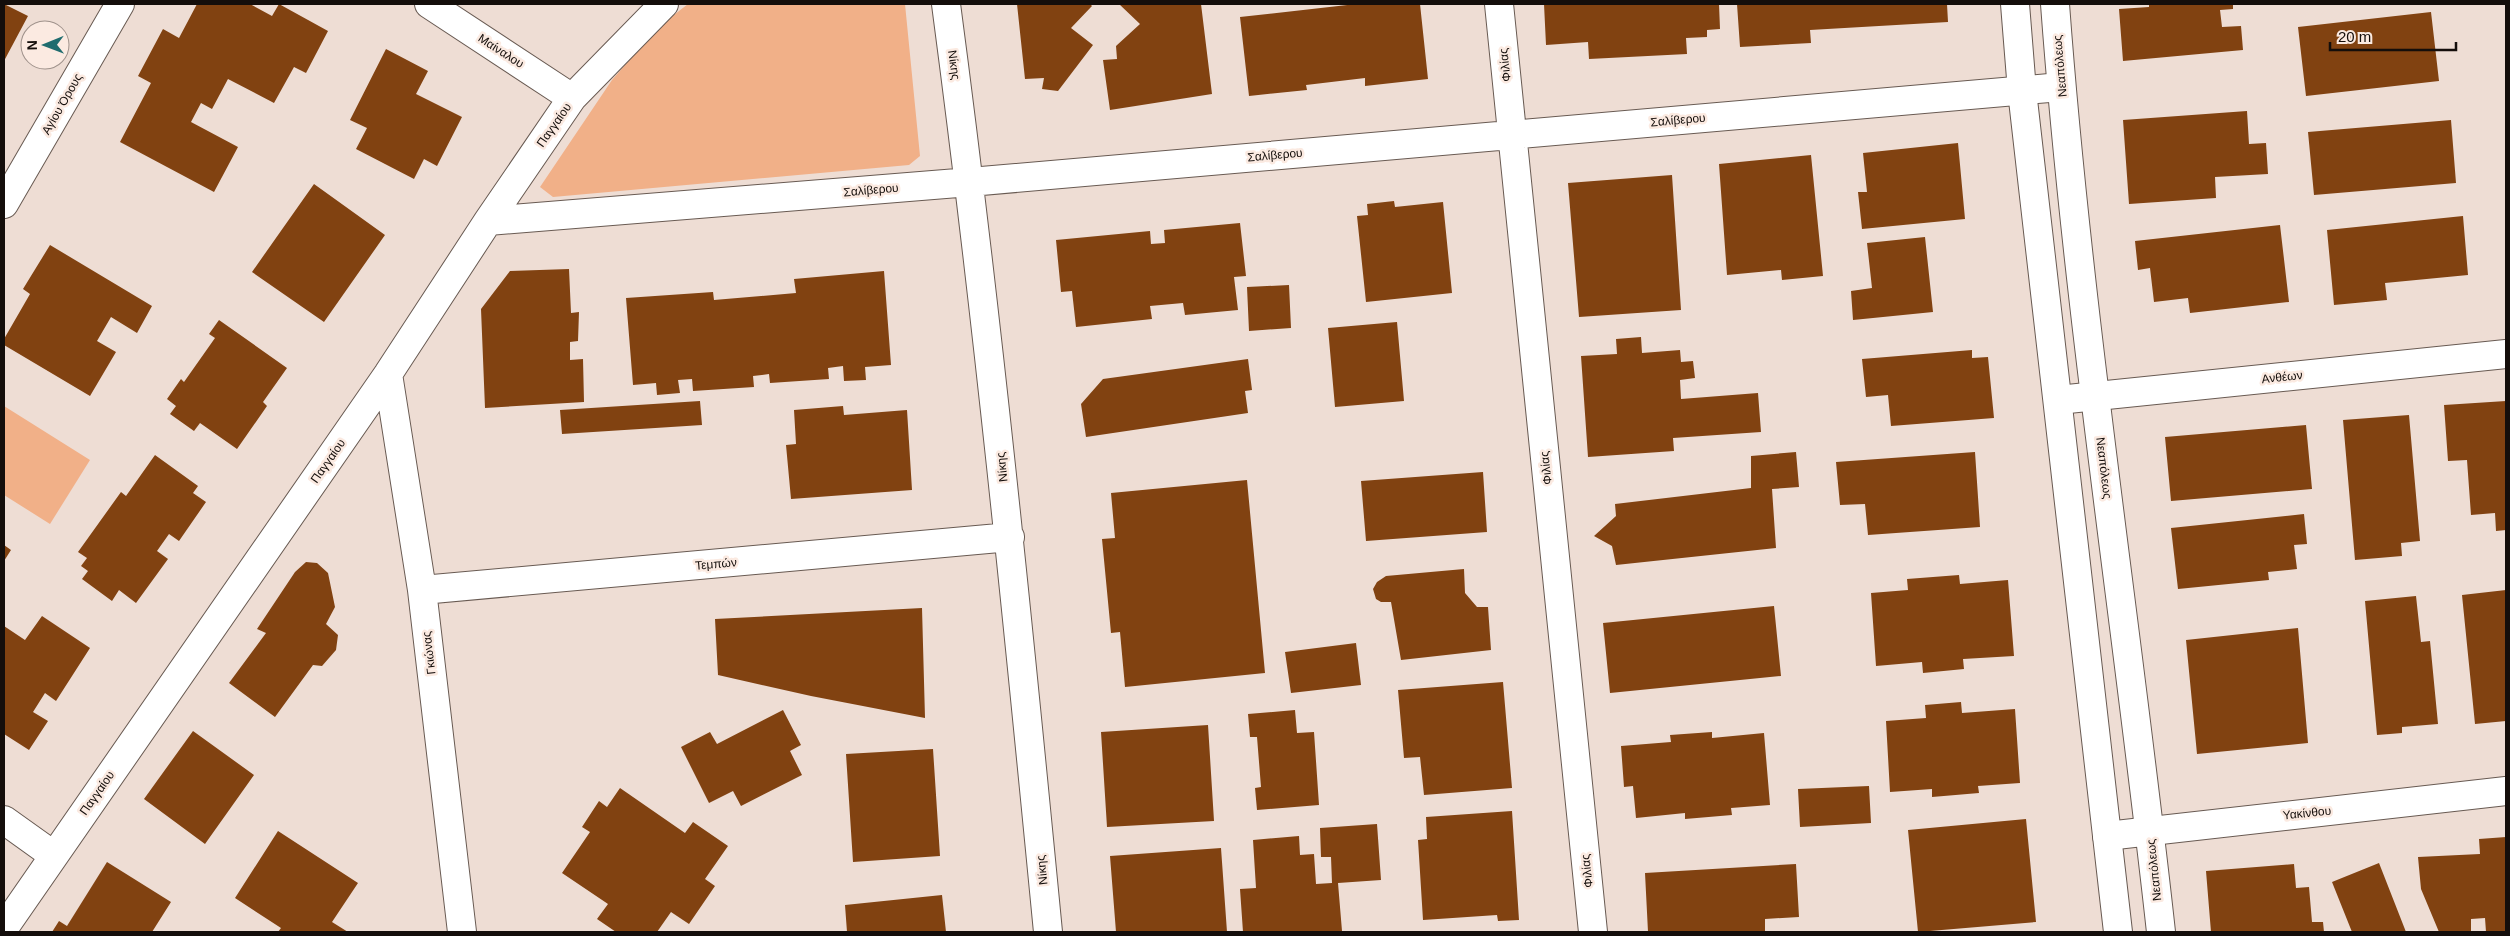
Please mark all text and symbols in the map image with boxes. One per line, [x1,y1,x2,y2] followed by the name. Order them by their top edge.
[20,20,70,70] north arrow
[2330,20,2456,52] scale bar
[2338,28,2371,45] text: 20 m
[476,31,526,71] street label: Μαίναλου
[2050,34,2070,98] street label: Νεαπόλεως
[24,40,40,50] text: N
[1496,47,1514,82] street label: Φιλίας
[945,49,963,81] street label: Νίκης
[39,71,85,137] street label: Αγίου Όρους
[534,100,574,150] street label: Παγγαίου
[1650,111,1706,129] street label: Σαλίβερου
[1247,146,1303,164] street label: Σαλίβερου
[843,181,899,199] street label: Σαλίβερου
[2261,368,2303,386] street label: Ανθέων
[308,436,348,486] street label: Παγγαίου
[2093,436,2115,500] street label: Νεαπόλεως
[1537,450,1555,485] street label: Φιλίας
[993,451,1011,483] street label: Νίκης
[695,555,737,573] street label: Τεμπών
[419,630,439,675] street label: Γκιώνας
[77,768,117,818] street label: Παγγαίου
[2282,804,2332,822] street label: Υακίνθου
[2144,838,2164,902] street label: Νεαπόλεως
[1578,853,1596,888] street label: Φιλίας
[1033,854,1051,886] street label: Νίκης

